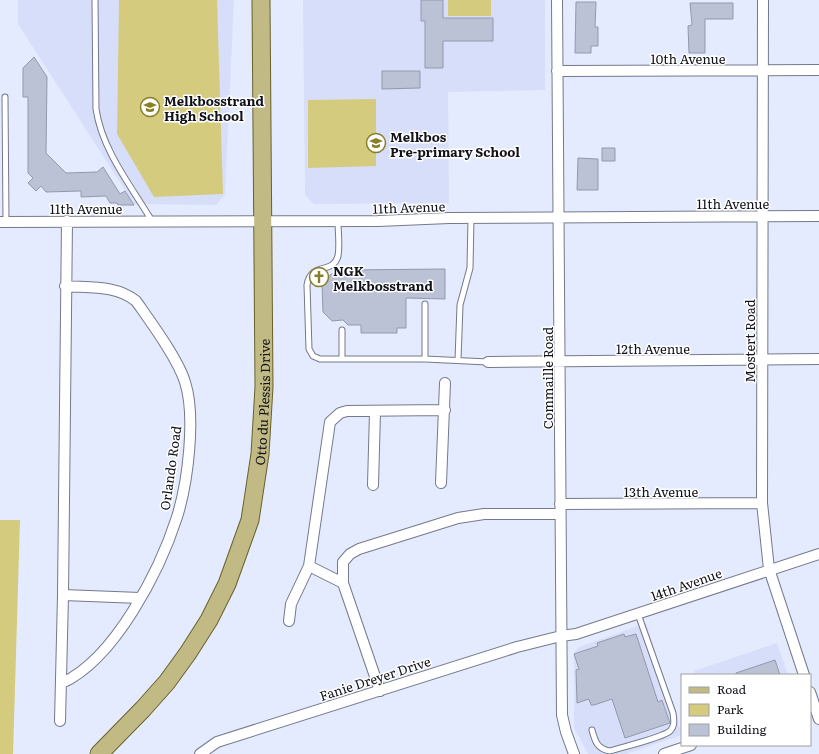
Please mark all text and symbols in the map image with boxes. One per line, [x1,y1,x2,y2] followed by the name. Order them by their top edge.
[651,49,726,68] street label: 10th Avenue
[164,91,264,125] place label: Melkbosstrand High School
[139,96,161,118] school or university icon: Melkbosstrand High School
[390,127,520,161] place label: Melkbos Pre-primary School
[365,132,387,154] school or university icon: Melkbos Pre-primary School
[697,194,770,213] street label: 11th Avenue
[372,196,446,218] street label: 11th Avenue
[50,199,123,218] street label: 11th Avenue
[333,261,433,295] place label: NGK Melkbosstrand
[308,266,330,288] church icon: NGK Melkbosstrand
[740,299,759,383] street label: Mostert Road
[538,327,557,429] street label: Commaille Road
[249,338,274,467] street label: Otto du Plessis Drive
[616,339,690,358] street label: 12th Avenue
[155,424,185,511] street label: Orlando Road
[624,482,698,501] street label: 13th Avenue
[648,563,724,605] street label: 14th Avenue
[317,651,433,705] street label: Fanie Dreyer Drive
[681,674,811,746] legend
[717,680,747,698] text: Road
[717,700,744,718] text: Park
[717,720,767,738] text: Building

